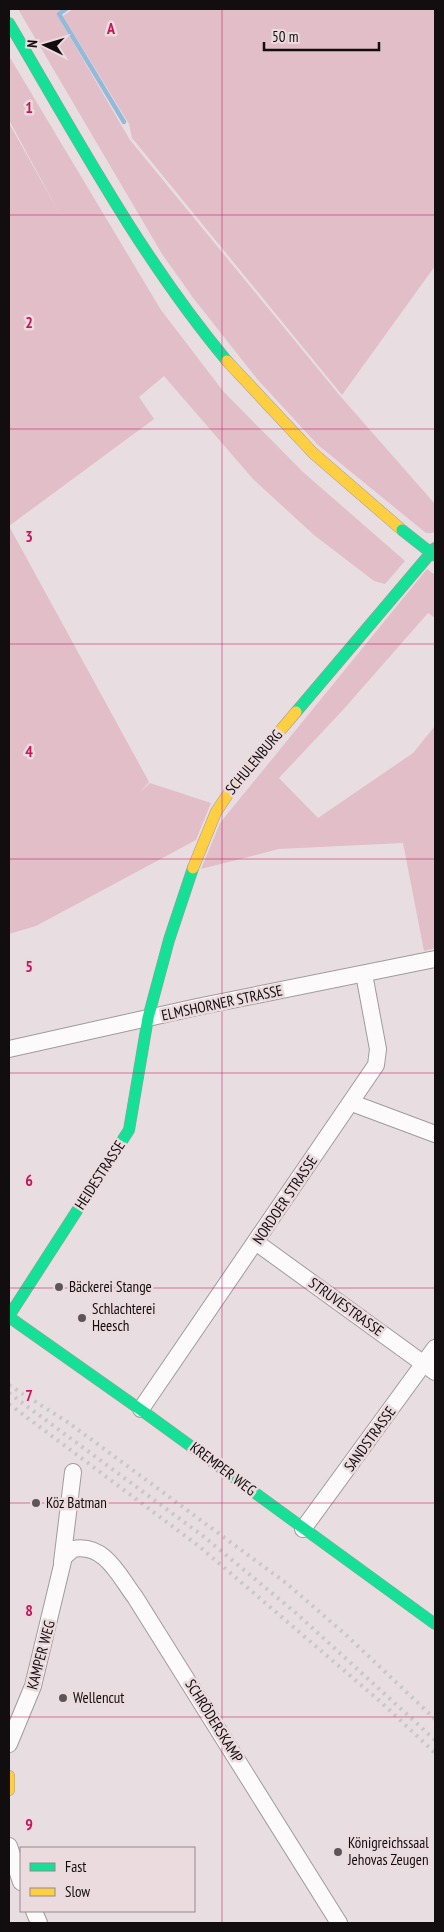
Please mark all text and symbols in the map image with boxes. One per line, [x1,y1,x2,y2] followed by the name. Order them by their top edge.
[106,18,116,38] text: A
[20,20,70,70] north arrow
[264,20,379,52] scale bar
[272,27,298,46] text: 50 m
[23,39,41,48] text: N
[25,97,33,117] text: 1
[25,312,33,332] text: 2
[25,526,33,546] text: 3
[221,725,286,798] street label: SCHULENBURG
[25,741,33,761] text: 4
[25,956,33,976] text: 5
[160,980,284,1025] street label: ELMSHORNER STRASSE
[70,1137,129,1213] street label: HEIDESTRASSE
[248,1152,321,1248] street label: NORDOER STRASSE
[25,1170,33,1190] text: 6
[305,1273,387,1340] street label: STRUVESTRASSE
[69,1277,152,1296] place label: Bäckerei Stange
[53,1281,65,1293] marker: Bäckerei Stange
[92,1299,156,1335] place label: Schlachterei Heesch
[76,1312,88,1324] marker: Schlachterei Heesch
[25,1385,33,1405] text: 7
[340,1402,400,1475] street label: SANDSTRASSE
[187,1438,260,1500] street label: KREMPER WEG
[46,1493,107,1512] place label: Köz Batman
[30,1497,42,1509] marker: Köz Batman
[25,1600,33,1620] text: 8
[22,1618,59,1692] street label: KAMPER WEG
[181,1676,248,1766] street label: SCHRÖDERSKAMP
[73,1688,124,1707] place label: Wellencut
[57,1692,69,1704] marker: Wellencut
[25,1814,33,1834] text: 9
[347,1833,429,1869] place label: Königreichssaal Jehovas Zeugen
[332,1846,344,1858] marker: Königreichssaal Jehovas Zeugen
[20,1847,195,1912] legend
[65,1857,86,1876] text: Fast
[65,1882,90,1901] text: Slow

